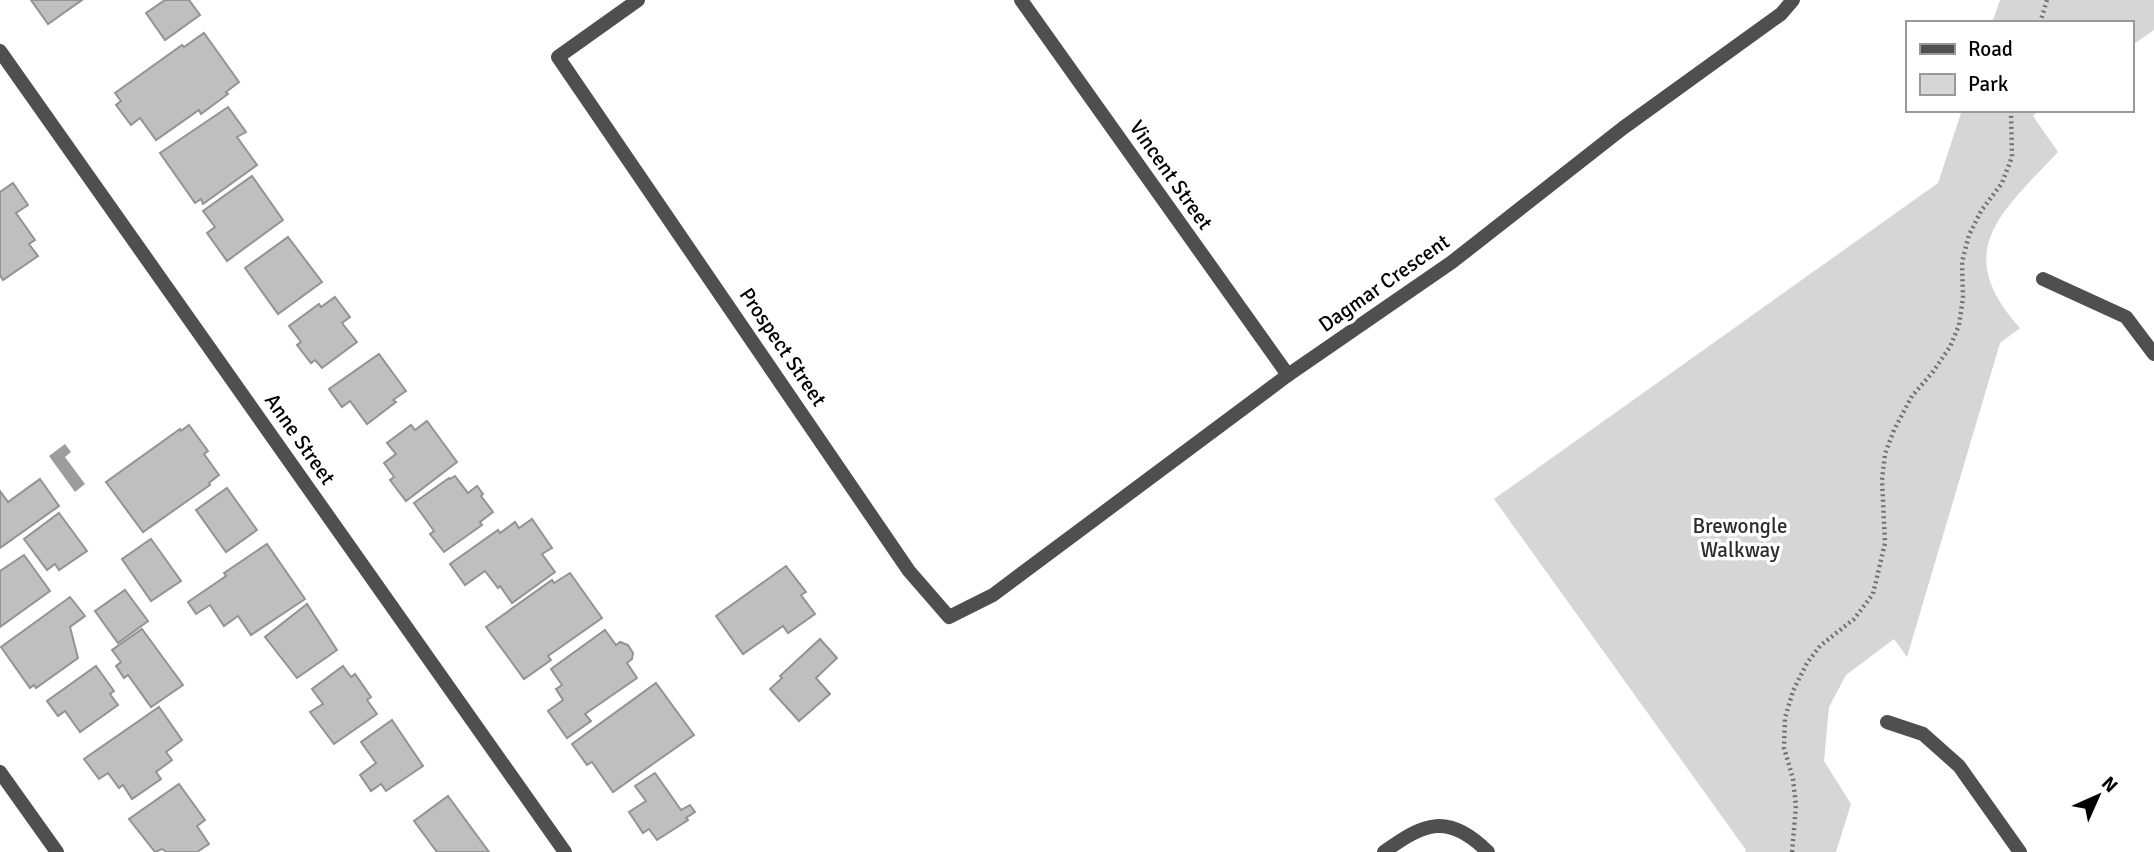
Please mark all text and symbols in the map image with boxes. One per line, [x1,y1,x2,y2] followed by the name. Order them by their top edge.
[1906,21,2133,112] legend
[1968,36,2013,62] text: Road
[1968,71,2009,97] text: Park
[1124,115,1218,235] street label: Vincent Street
[1314,228,1454,338] street label: Dagmar Crescent
[734,283,832,411] street label: Prospect Street
[259,388,341,490] street label: Anne Street
[1693,513,1787,563] park label: Brewongle Walkway
[2063,761,2133,831] north arrow
[2096,772,2122,798] text: N

